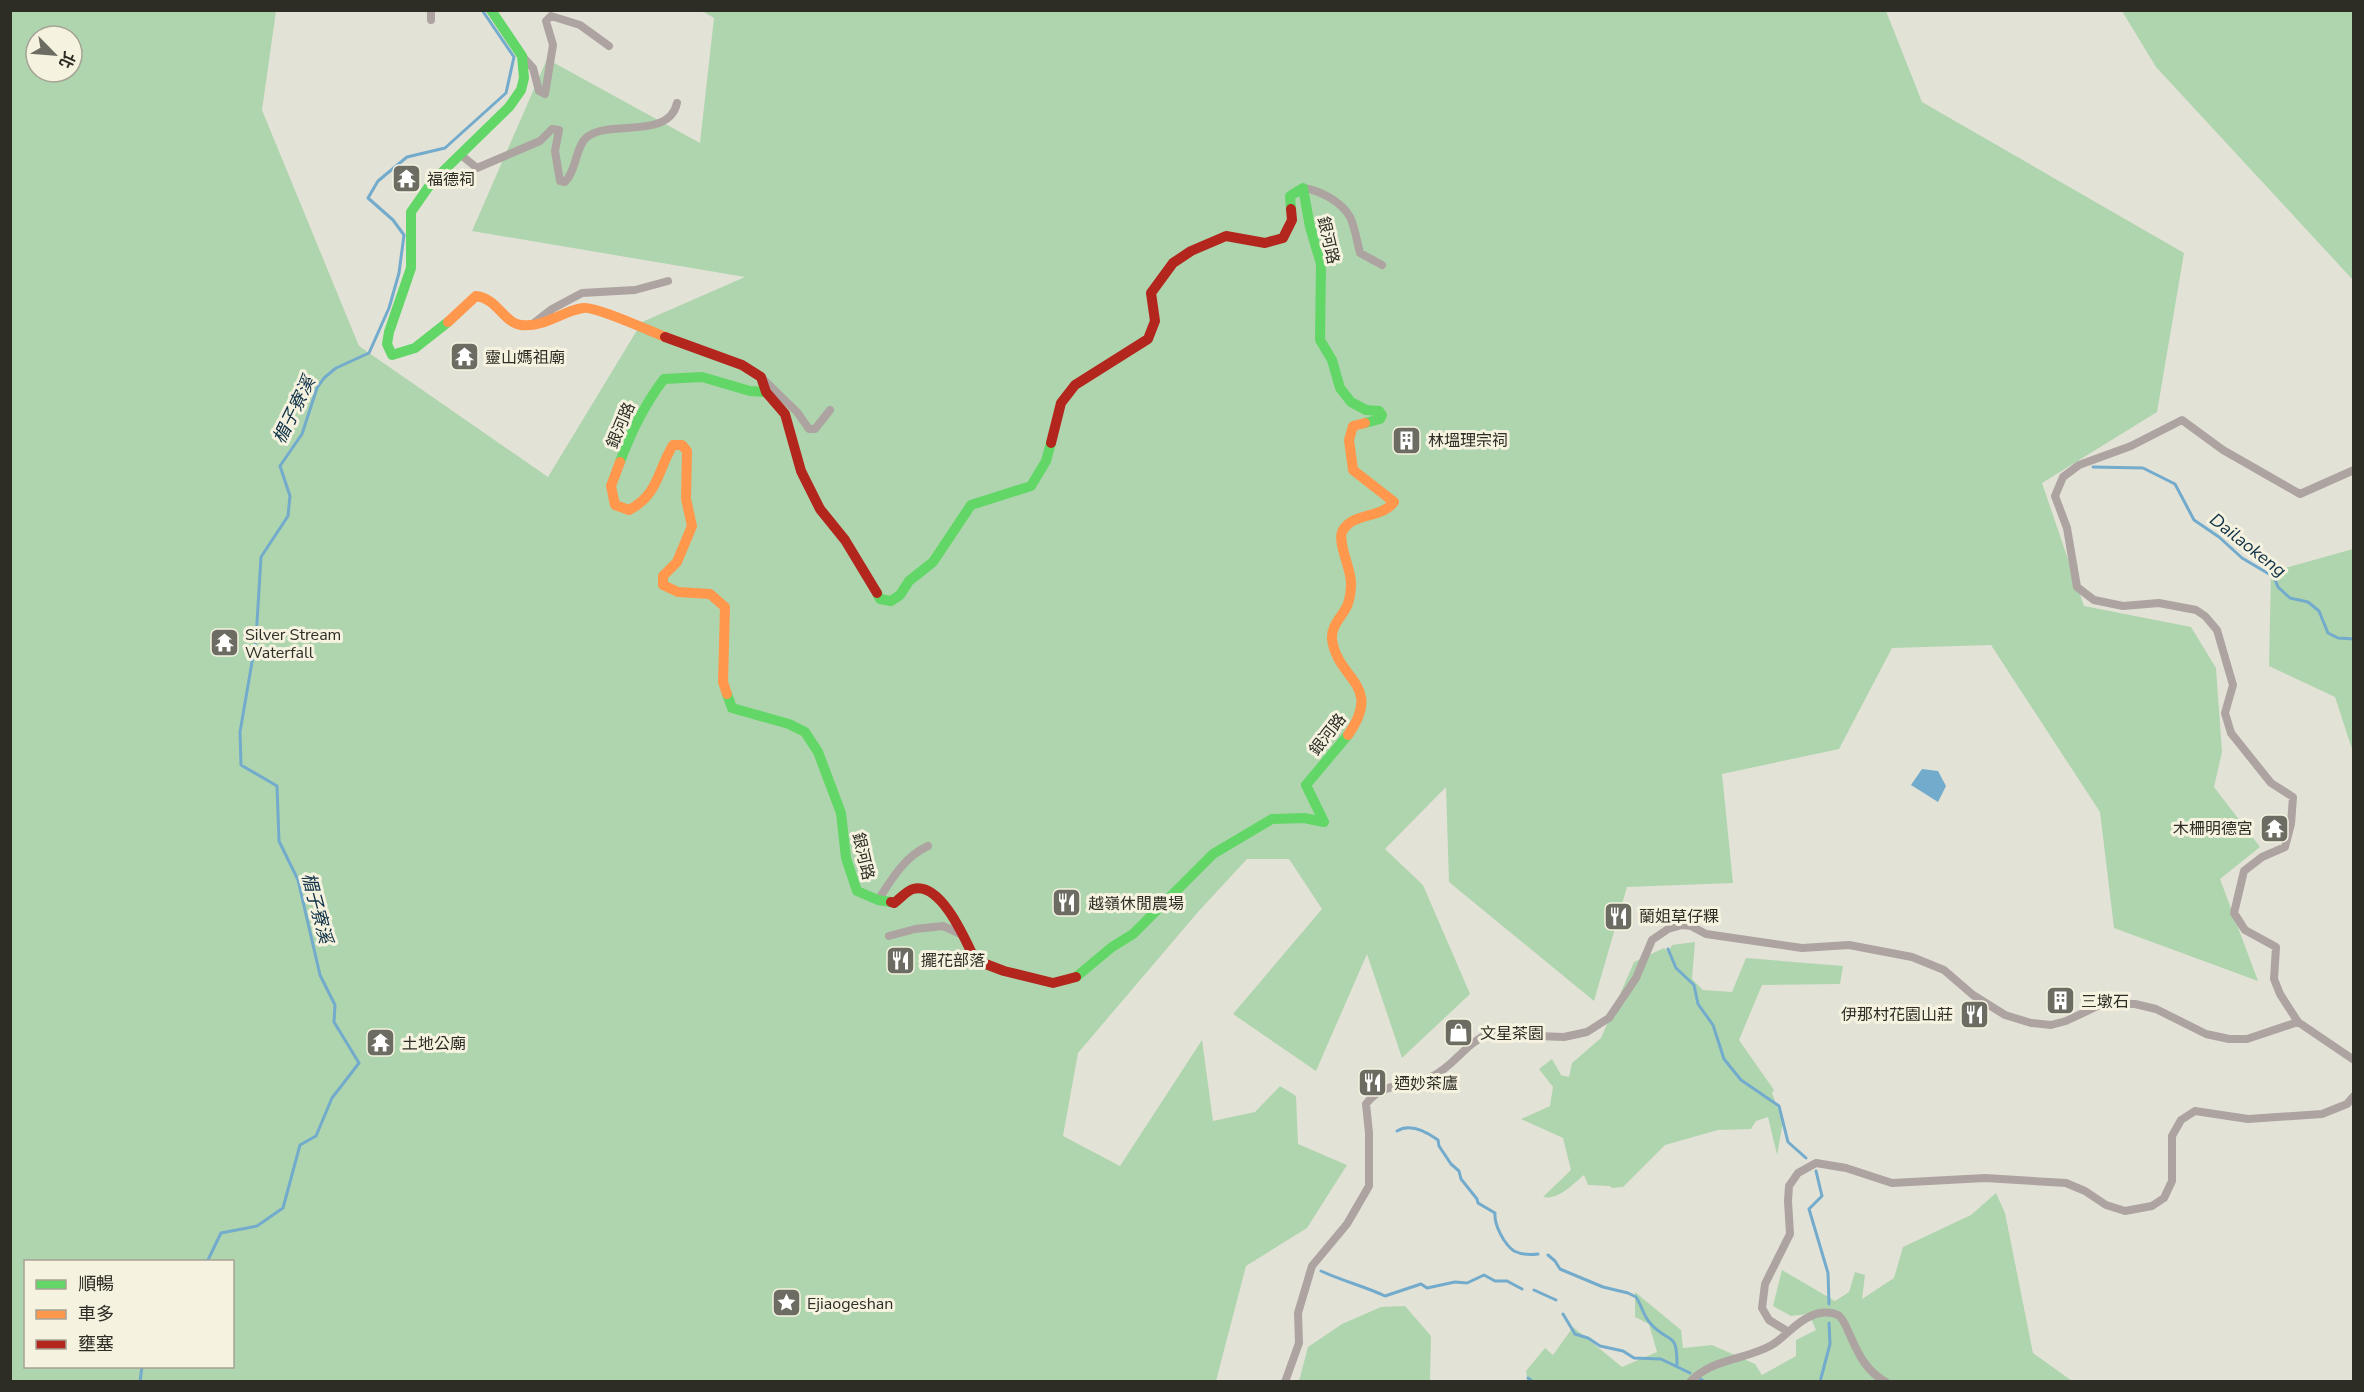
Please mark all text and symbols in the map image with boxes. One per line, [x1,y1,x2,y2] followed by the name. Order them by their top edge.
[24,24,84,84] north arrow
[53,48,80,72] text: 北
[390,163,422,195] temple icon: 福德祠
[427,169,475,191] place label: 福德祠
[1312,214,1344,266] street label: 銀河路
[448,341,480,373] temple icon: 靈山媽祖廟
[485,347,565,369] place label: 靈山媽祖廟
[267,370,322,448] water label: 楣子寮溪
[601,399,640,452] street label: 銀河路
[1391,424,1423,456] building icon: 林塭理宗祠
[1428,430,1508,452] place label: 林塭理宗祠
[2205,508,2291,582] water label: Dailaokeng
[245,624,341,664] place label: Silver Stream Waterfall
[208,627,240,659] temple icon: Silver Stream Waterfall
[1304,709,1351,760] street label: 銀河路
[2258,812,2290,844] temple icon: 木柵明德宮
[2173,818,2253,840] place label: 木柵明德宮
[847,830,879,882] street label: 銀河路
[296,870,339,949] water label: 楣子寮溪
[1051,887,1083,919] restaurant icon: 越嶺休閒農場
[1088,893,1184,915] place label: 越嶺休閒農場
[1602,900,1634,932] restaurant icon: 蘭姐草仔粿
[1639,906,1719,928] place label: 蘭姐草仔粿
[884,944,916,976] restaurant icon: 擺花部落
[921,950,986,972] place label: 擺花部落
[2044,985,2076,1017] building icon: 三墩石
[2081,991,2129,1013] place label: 三墩石
[1958,998,1990,1030] restaurant icon: 伊那村花園山莊
[1841,1004,1953,1026] place label: 伊那村花園山莊
[1443,1017,1475,1049] shop icon: 文星茶園
[1480,1023,1544,1045] place label: 文星茶園
[365,1027,397,1059] temple icon: 土地公廟
[402,1033,466,1055] place label: 土地公廟
[1357,1067,1389,1099] restaurant icon: 迺妙茶廬
[1394,1073,1458,1095] place label: 迺妙茶廬
[24,1260,234,1368] legend
[78,1272,114,1296] text: 順暢
[770,1287,802,1319] place icon: Ejiaogeshan
[807,1293,893,1315] place label: Ejiaogeshan
[78,1302,114,1326] text: 車多
[78,1332,114,1356] text: 壅塞

